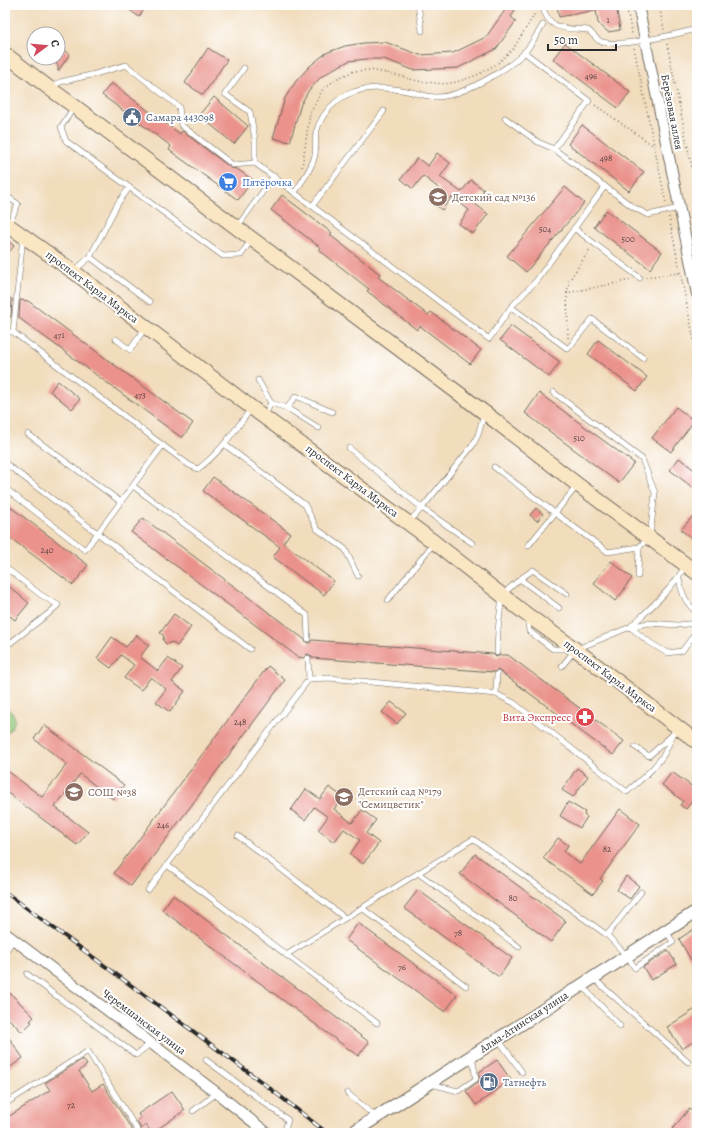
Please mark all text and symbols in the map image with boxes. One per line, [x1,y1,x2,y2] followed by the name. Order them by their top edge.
[606,14,610,26] house number: 1
[26,26,66,66] north arrow
[548,26,616,52] scale bar
[554,32,578,48] text: 50 m
[47,38,63,49] text: С
[585,70,597,82] house number: 496
[657,73,687,151] street label: Берёзовая аллея
[121,106,143,128] public building icon: Самара 443098
[146,110,214,125] place label: Самара 443098
[600,152,612,164] house number: 498
[217,171,239,193] supermarket icon: Пятёрочка
[242,175,293,190] place label: Пятёрочка
[427,186,449,208] school or university icon: Детский сад №136
[452,190,536,205] place label: Детский сад №136
[539,223,551,235] house number: 504
[621,233,635,245] house number: 500
[43,247,142,327] street label: проспект Карла Маркса
[54,329,64,341] house number: 471
[134,389,146,401] house number: 473
[573,432,585,444] house number: 510
[303,441,402,521] street label: проспект Карла Маркса
[40,544,54,556] house number: 240
[561,636,660,716] street label: проспект Карла Маркса
[574,706,596,728] pharmacy icon: Вита Экспресс
[503,710,571,725] place label: Вита Экспресс
[234,716,246,728] house number: 248
[63,781,85,803] school or university icon: СОШ №38
[358,784,442,812] place label: Детский сад №179 "Семицветик"
[88,785,137,800] place label: СОШ №38
[333,786,355,808] school or university icon: Детский сад №179 "Семицветик"
[157,819,169,831] house number: 246
[603,843,612,855] house number: 82
[508,892,518,904] house number: 80
[454,927,462,939] house number: 78
[398,961,406,973] house number: 76
[99,986,190,1059] street label: Черемшанская улица
[476,987,572,1057] street label: Алма-Атинская улица
[478,1071,500,1093] fuel station icon: Татнефть
[503,1075,546,1090] place label: Татнефть
[67,1099,76,1111] house number: 72

